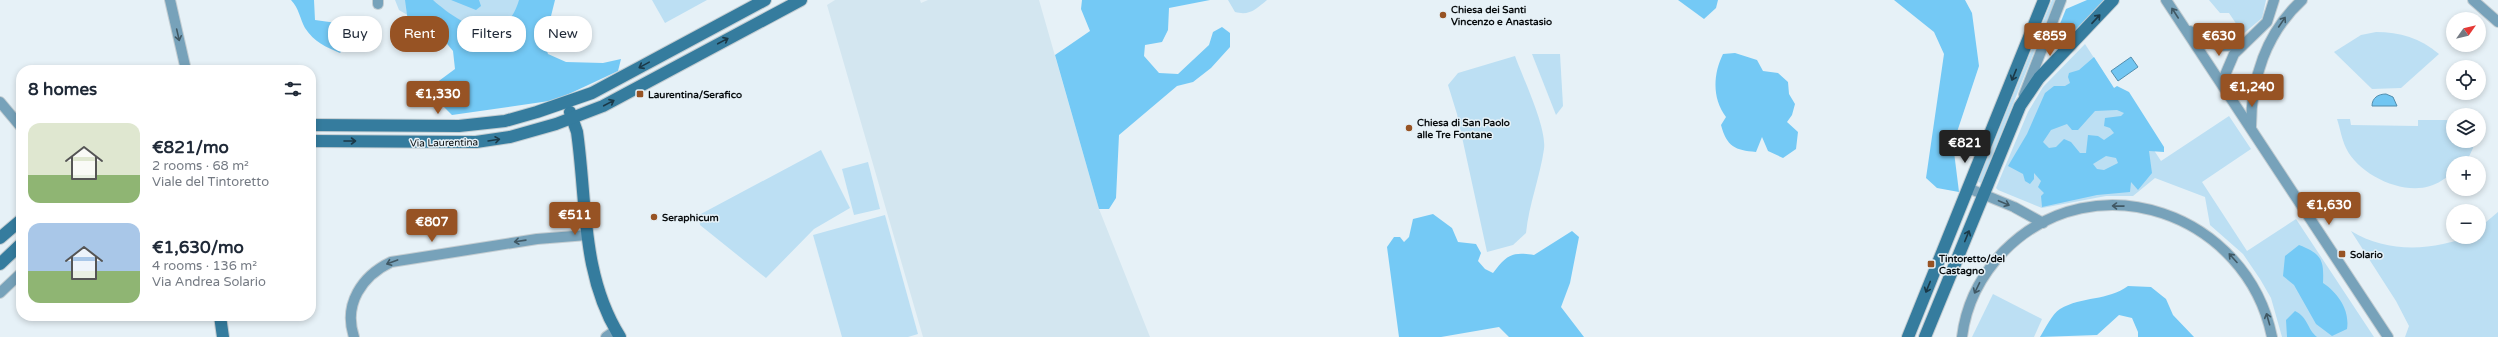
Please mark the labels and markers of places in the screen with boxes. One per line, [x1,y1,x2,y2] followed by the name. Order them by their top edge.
[1451,4,1552,28] place label: Chiesa dei Santi Vincenzo e Anastasio
[1438,10,1448,20] marker: Chiesa dei Santi Vincenzo e Anastasio
[2026,23,2074,57] pin: €859
[2195,23,2243,57] pin: €630
[2219,74,2285,108] pin: €1,240
[405,81,471,115] pin: €1,330
[635,89,645,99] marker: Laurentina/Serafico
[648,89,742,101] place label: Laurentina/Serafico
[1417,117,1510,141] place label: Chiesa di San Paolo alle Tre Fontane
[1404,123,1414,133] marker: Chiesa di San Paolo alle Tre Fontane
[1941,130,1989,164] pin: €821
[2296,192,2362,226] pin: €1,630
[551,202,599,236] pin: €511
[408,209,456,243] pin: €807
[649,212,659,222] marker: Seraphicum
[662,212,719,224] place label: Seraphicum
[2337,249,2347,259] marker: Solario
[2350,249,2383,261] place label: Solario
[1938,253,2005,277] place label: Tintoretto/del Castagno
[1926,259,1936,269] marker: Tintoretto/del Castagno

